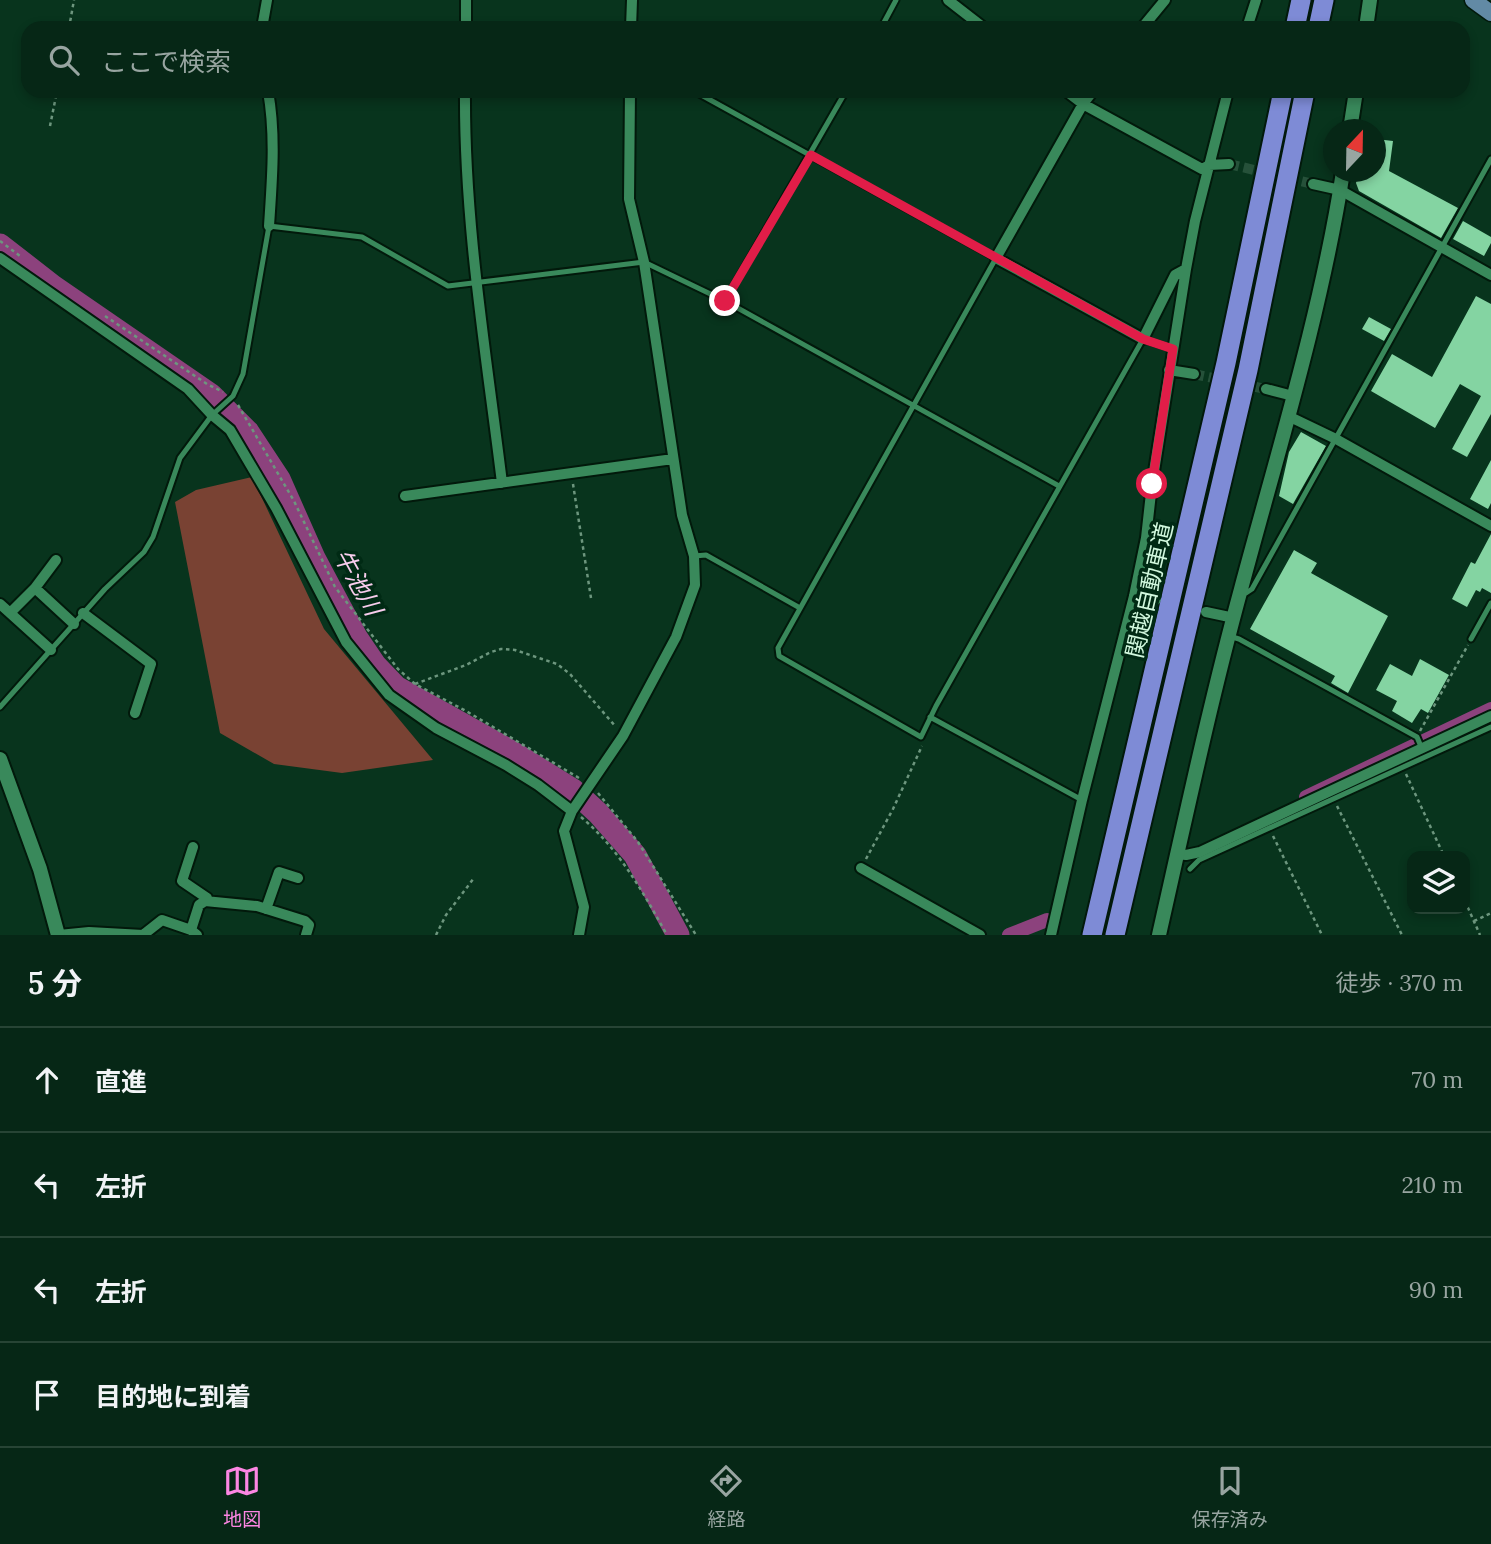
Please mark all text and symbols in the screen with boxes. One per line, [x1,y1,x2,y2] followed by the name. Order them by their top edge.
[21,21,1470,98] search box
[45,41,83,79] icon: search
[101,45,231,78] text: ここで検索
[1323,119,1386,182] north arrow
[709,285,740,316] route end
[1136,468,1167,499] route start
[1119,520,1179,660] street label: 関越自動車道
[327,543,390,624] water label: 牛池川
[1407,851,1470,914] map controls
[1407,851,1470,914] button: layers
[28,964,82,1002] text: 5 分
[1335,968,1463,997] text: 徒歩 · 370 m
[28,1061,66,1099] icon: ahead
[95,1065,147,1098] text: 直進
[1412,1065,1463,1094] text: 70 m
[28,1166,66,1204] icon: left
[95,1170,147,1203] text: 左折
[1401,1170,1463,1199] text: 210 m
[28,1271,66,1309] icon: left
[95,1275,147,1308] text: 左折
[1409,1275,1463,1304] text: 90 m
[28,1376,66,1414] icon: arrive
[95,1380,251,1413] text: 目的地に到着
[223,1462,261,1531] tab: 地図
[707,1462,746,1531] tab: 経路
[1192,1462,1268,1531] tab: 保存済み

